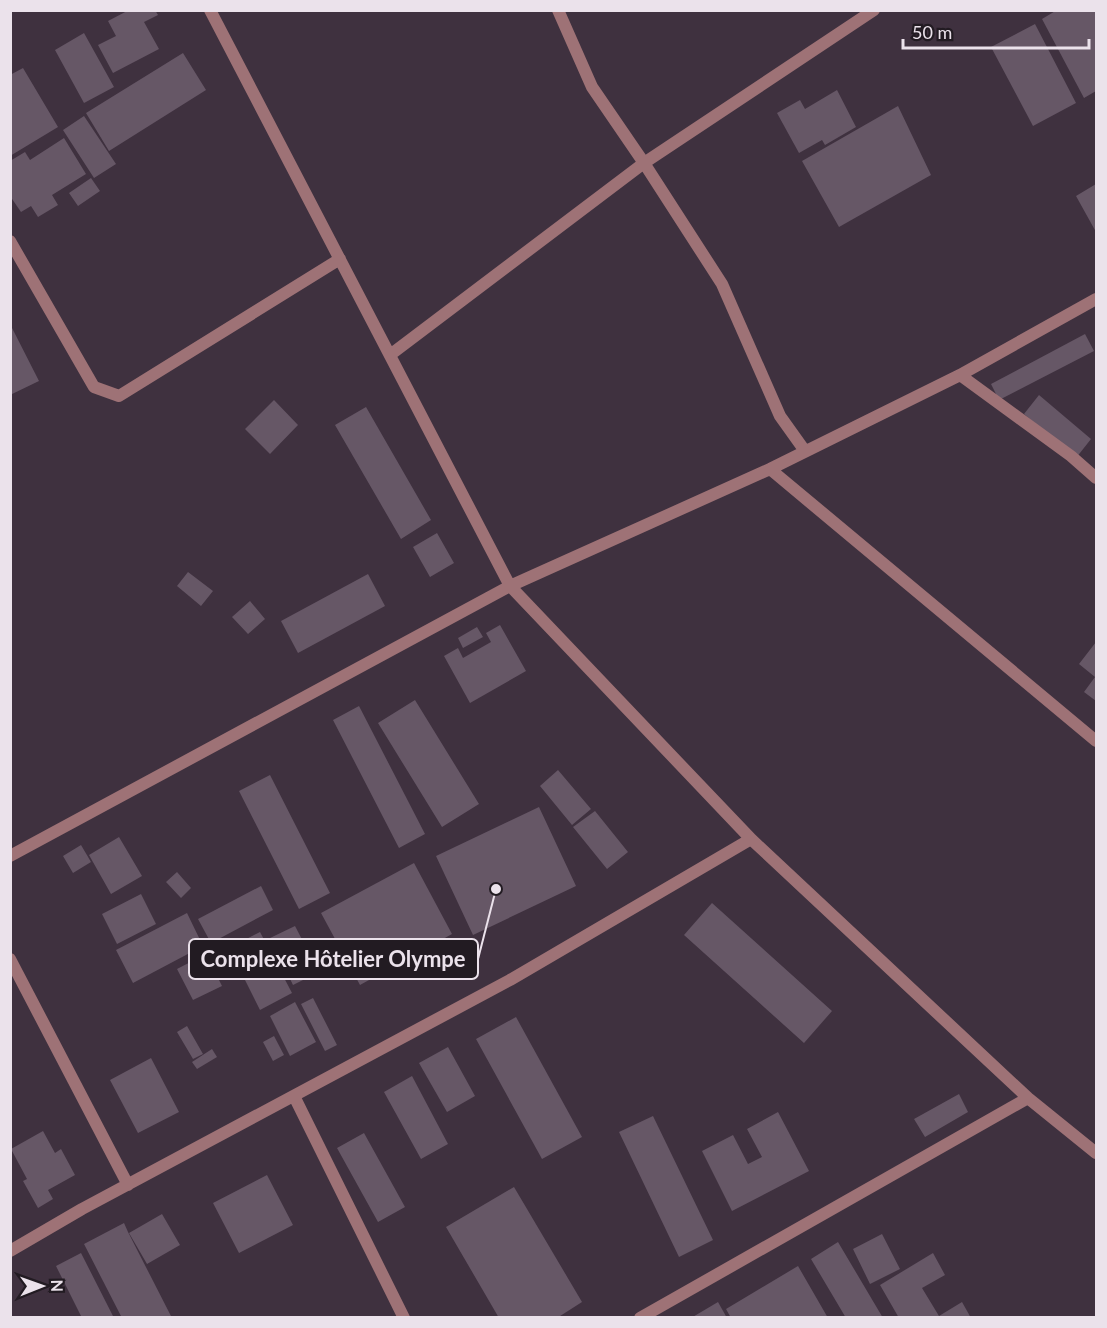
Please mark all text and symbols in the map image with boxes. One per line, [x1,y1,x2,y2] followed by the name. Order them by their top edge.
[903,12,1089,50] scale bar
[912,21,952,43] text: 50 m
[189,939,478,979] callout: Complexe Hôtelier Olympe
[200,945,466,972] text: Complexe Hôtelier Olympe
[12,1256,72,1316] north arrow
[48,1279,67,1292] text: N

